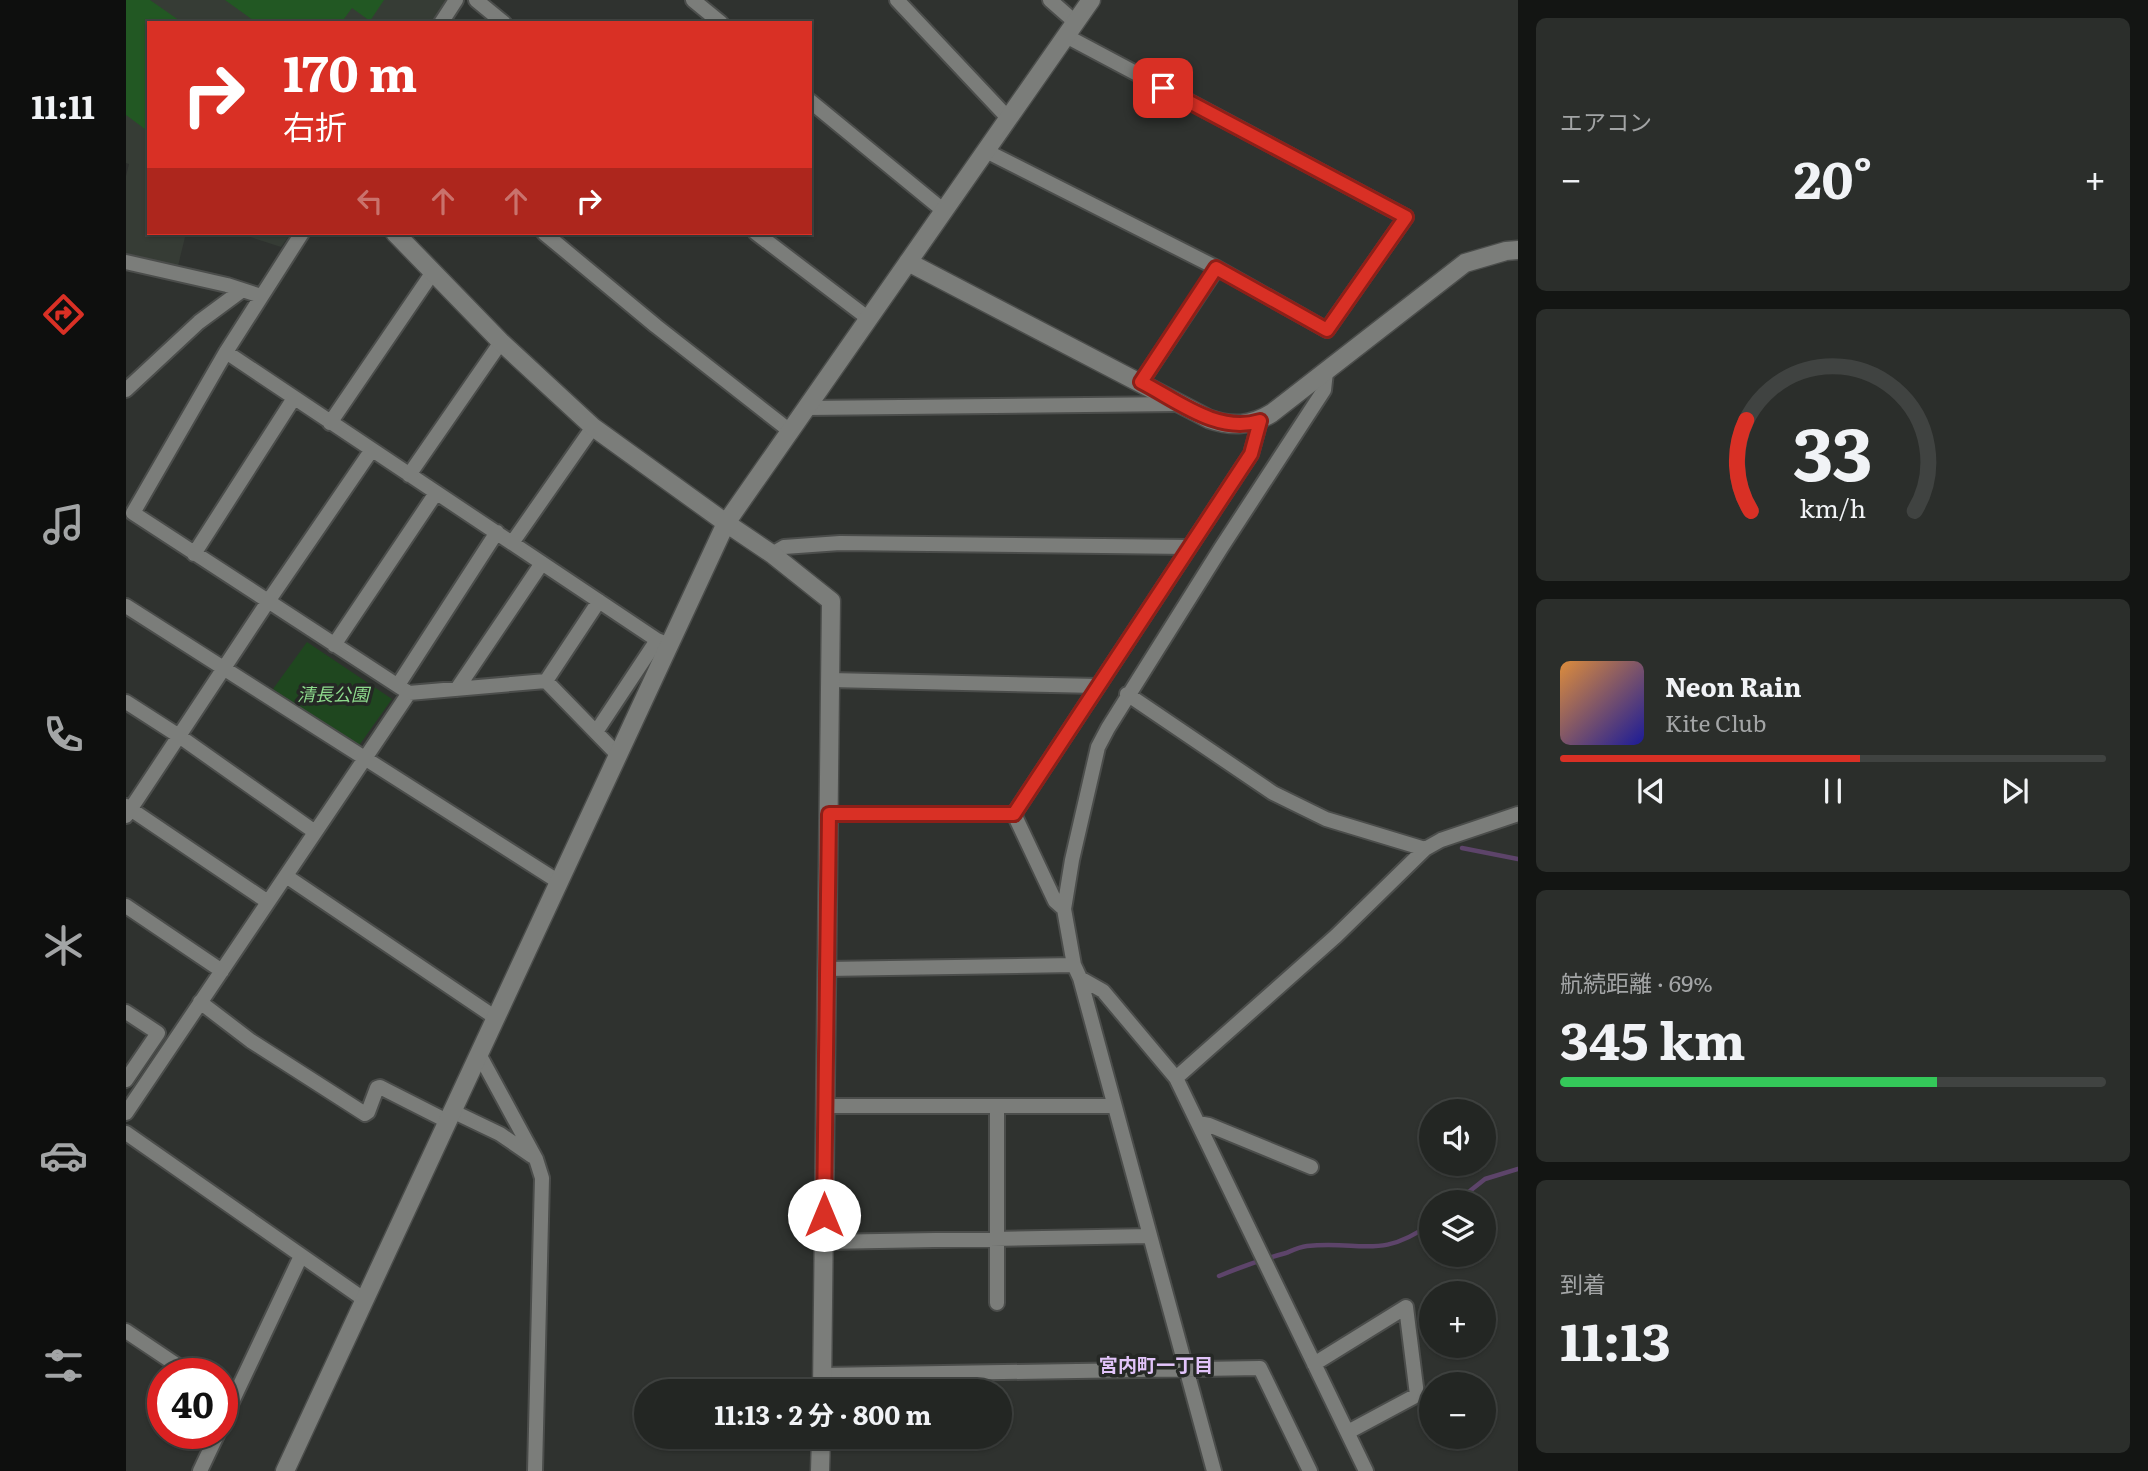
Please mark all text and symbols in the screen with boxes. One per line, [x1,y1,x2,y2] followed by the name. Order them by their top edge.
[283,34,417,107] text: 170 m
[168,49,259,140] icon: right
[1133,58,1193,118] pin
[1144,69,1182,107] icon: arrive
[31,81,95,129] text: 11:11
[283,101,347,149] text: 右折
[1560,104,1652,138] text: エアコン
[1794,138,1872,215] text: 20°
[1560,148,1582,205] text: −
[2084,148,2106,205] text: +
[351,182,389,220] icon: left
[424,182,462,220] icon: ahead
[497,182,535,220] icon: ahead
[570,182,608,220] icon: right
[39,290,88,339] icon: directions
[1793,395,1873,503] text: 33
[1800,489,1866,526] text: km/h
[39,500,88,549] icon: music
[1665,666,1802,705] text: Neon Rain
[297,680,372,707] park label: 清長公園
[1665,705,1766,739] text: Kite Club
[39,710,88,759] icon: phone
[1632,772,1670,810] icon: previous
[1814,772,1852,810] icon: pause
[1996,772,2034,810] icon: next
[39,921,88,970] icon: climate
[1560,965,1713,999] text: 航続距離 · 69%
[1560,999,1746,1076] text: 345 km
[1419,1099,1496,1449] map controls
[1419,1099,1496,1176] button: sound
[39,1131,88,1180] icon: car
[787,1178,861,1252] position arrow
[1419,1190,1496,1267] button: layers
[1560,1266,1606,1300] text: 到着
[1419,1281,1496,1358] button: +
[1560,1300,1671,1377] text: 11:13
[39,1341,88,1390] icon: filters
[1099,1350,1213,1378] district label: 宮内町一丁目
[147,1358,238,1449] speed limit sign: 40
[1419,1372,1496,1449] button: −
[715,1394,931,1433] text: 11:13 · 2 分 · 800 m

